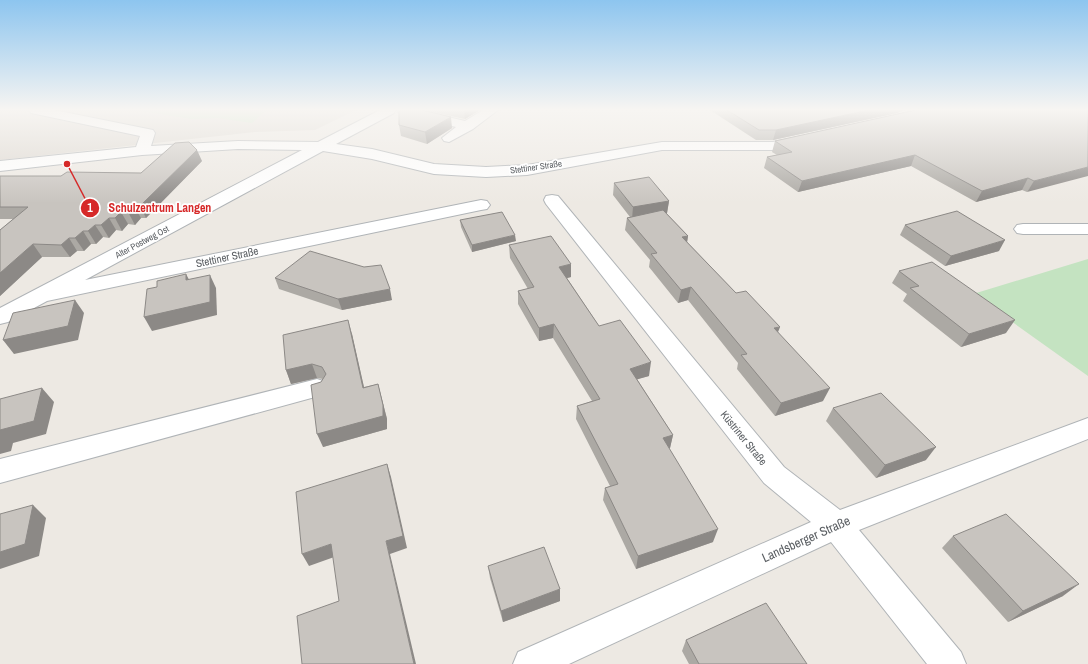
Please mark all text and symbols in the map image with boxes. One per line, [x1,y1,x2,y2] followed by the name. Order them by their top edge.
[509,157,563,177] street label: Stettiner Straße
[80,196,219,220] callout: Schulzentrum Langen
[87,200,93,216] text: 1
[109,200,211,216] text: Schulzentrum Langen
[112,223,171,262] street label: Alter Postweg Ost
[194,244,260,270] street label: Stettiner Straße
[718,408,770,468] street label: Küstriner Straße
[759,512,853,566] street label: Landsberger Straße

